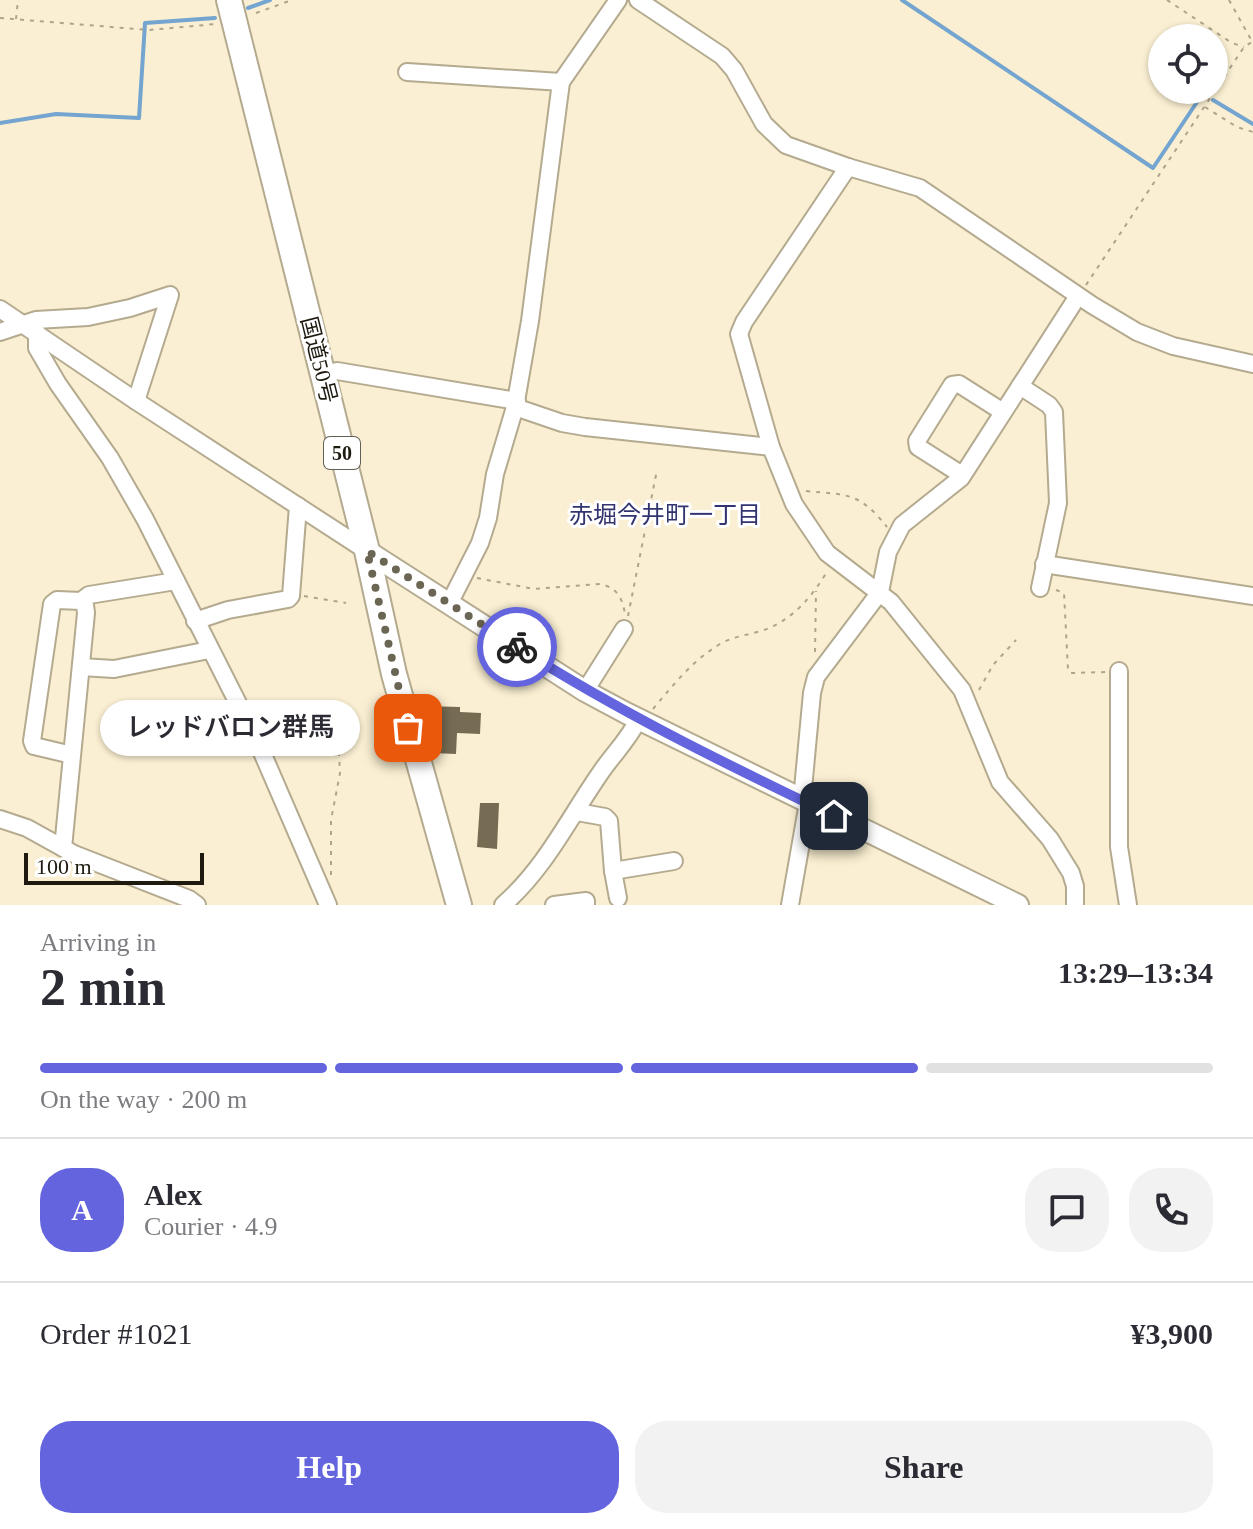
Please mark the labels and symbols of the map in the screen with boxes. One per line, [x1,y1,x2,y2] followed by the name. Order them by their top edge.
[296,314,342,406] street label: 国道50号
[324,437,360,469] road number: 50
[569,502,761,528] district label: 赤堀今井町一丁目
[477,607,557,687] courier
[374,694,442,762] pin
[100,700,360,756] callout: レッドバロン群馬
[800,782,868,850] pin
[24,849,204,885] scale bar

